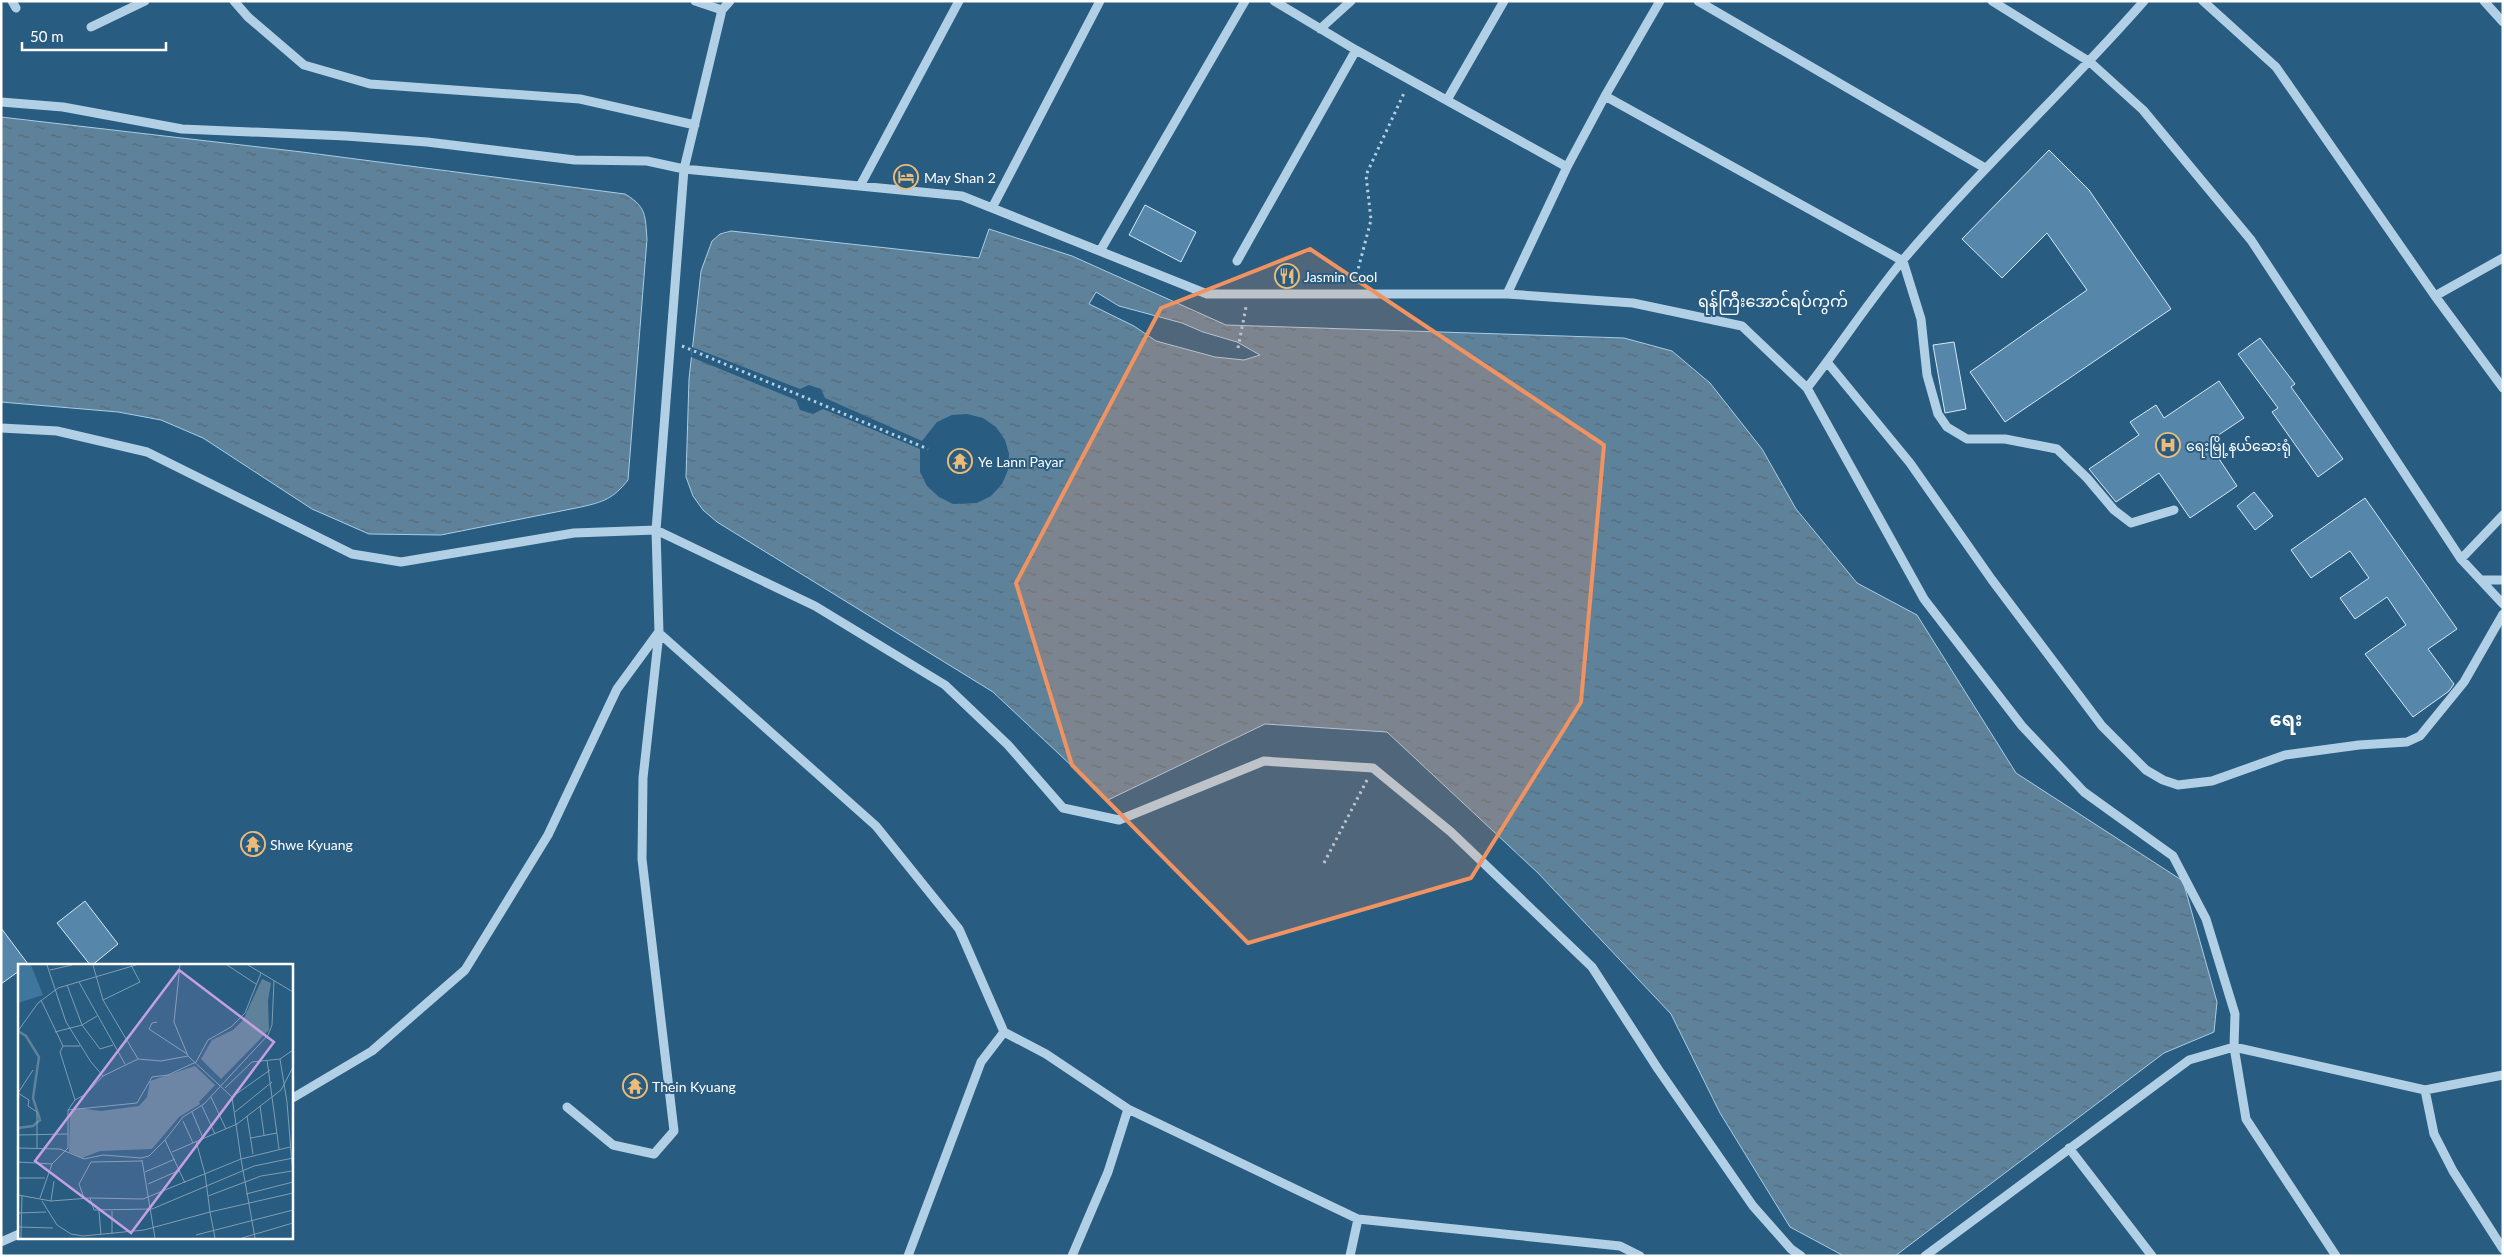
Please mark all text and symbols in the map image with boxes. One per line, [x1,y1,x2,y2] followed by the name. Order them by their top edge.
[22,20,166,52] scale bar
[30,27,64,45] text: 50 m
[893,164,919,190] hotel icon: May Shan 2
[924,169,996,186] place label: May Shan 2
[1274,263,1300,289] restaurant icon: Jasmin Cool
[1304,268,1377,285] place label: Jasmin Cool
[1698,290,1848,315] district label: ရန်ကြီးအောင်ရပ်ကွက်
[2155,432,2181,458] hospital icon: ရေးမြို့နယ်ဆေးရုံ
[2186,436,2291,458] place label: ရေးမြို့နယ်ဆေးရုံ
[947,448,973,474] temple icon: Ye Lann Payar
[978,453,1064,470] place label: Ye Lann Payar
[2270,707,2302,735] district label: ရေး
[240,831,266,857] temple icon: Shwe Kyuang
[270,836,353,853] place label: Shwe Kyuang
[18,964,292,1240] inset map
[622,1073,648,1099] temple icon: Thein Kyuang
[652,1078,736,1095] place label: Thein Kyuang

